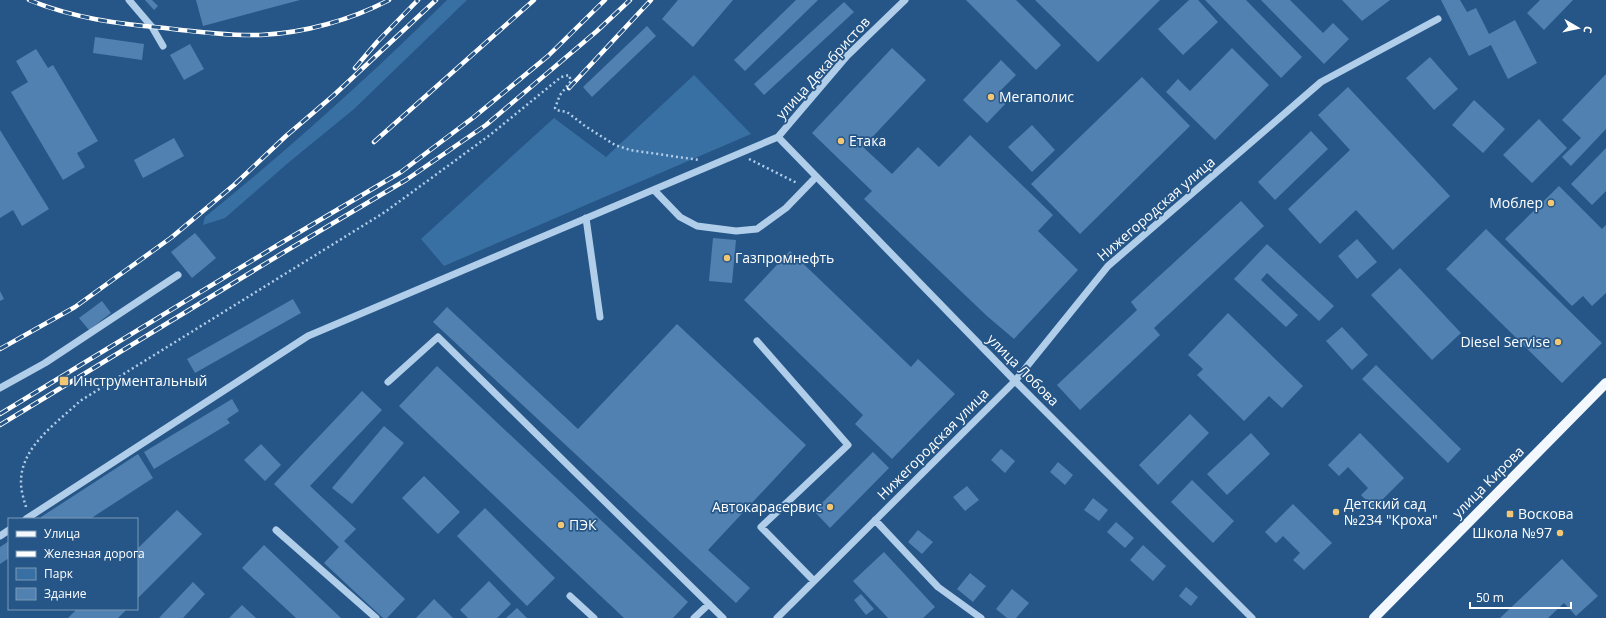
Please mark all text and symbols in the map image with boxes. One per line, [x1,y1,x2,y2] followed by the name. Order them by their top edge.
[1558,8,1598,48] north arrow
[771,12,874,123] street label: улица Декабристов
[1580,25,1596,34] text: С
[999,87,1074,106] place label: Мегаполис
[986,92,996,102] marker: Мегаполис
[849,131,886,150] place label: Етака
[836,136,846,146] marker: Етака
[1093,152,1219,265] street label: Нижегородская улица
[1489,193,1543,212] place label: Моблер
[1546,198,1556,208] marker: Моблер
[735,248,834,267] place label: Газпромнефть
[722,253,732,263] marker: Газпромнефть
[983,329,1064,410] street label: улица Лобова
[1460,332,1550,351] place label: Diesel Servise
[1553,337,1563,347] marker: Diesel Servise
[73,371,208,390] place label: Инструментальный
[58,375,70,387] marker: Инструментальный
[873,384,993,504] street label: Нижегородская улица
[1448,442,1528,522] street label: улица Кирова
[1344,494,1438,529] place label: Детский сад №234 "Кроха"
[712,497,822,516] place label: Автокарасервис
[825,502,835,512] marker: Автокарасервис
[1518,504,1574,523] place label: Воскова
[1331,507,1341,517] marker: Детский сад №234 "Кроха"
[1505,509,1515,519] marker: Воскова
[569,515,597,534] place label: ПЭК
[8,518,138,610] legend
[556,520,566,530] marker: ПЭК
[1472,523,1552,542] place label: Школа №97
[44,525,80,542] text: Улица
[1555,528,1565,538] marker: Школа №97
[44,545,145,562] text: Железная дорога
[44,565,74,582] text: Парк
[1470,584,1571,610] scale bar
[44,585,87,602] text: Здание
[1476,589,1504,606] text: 50 m

